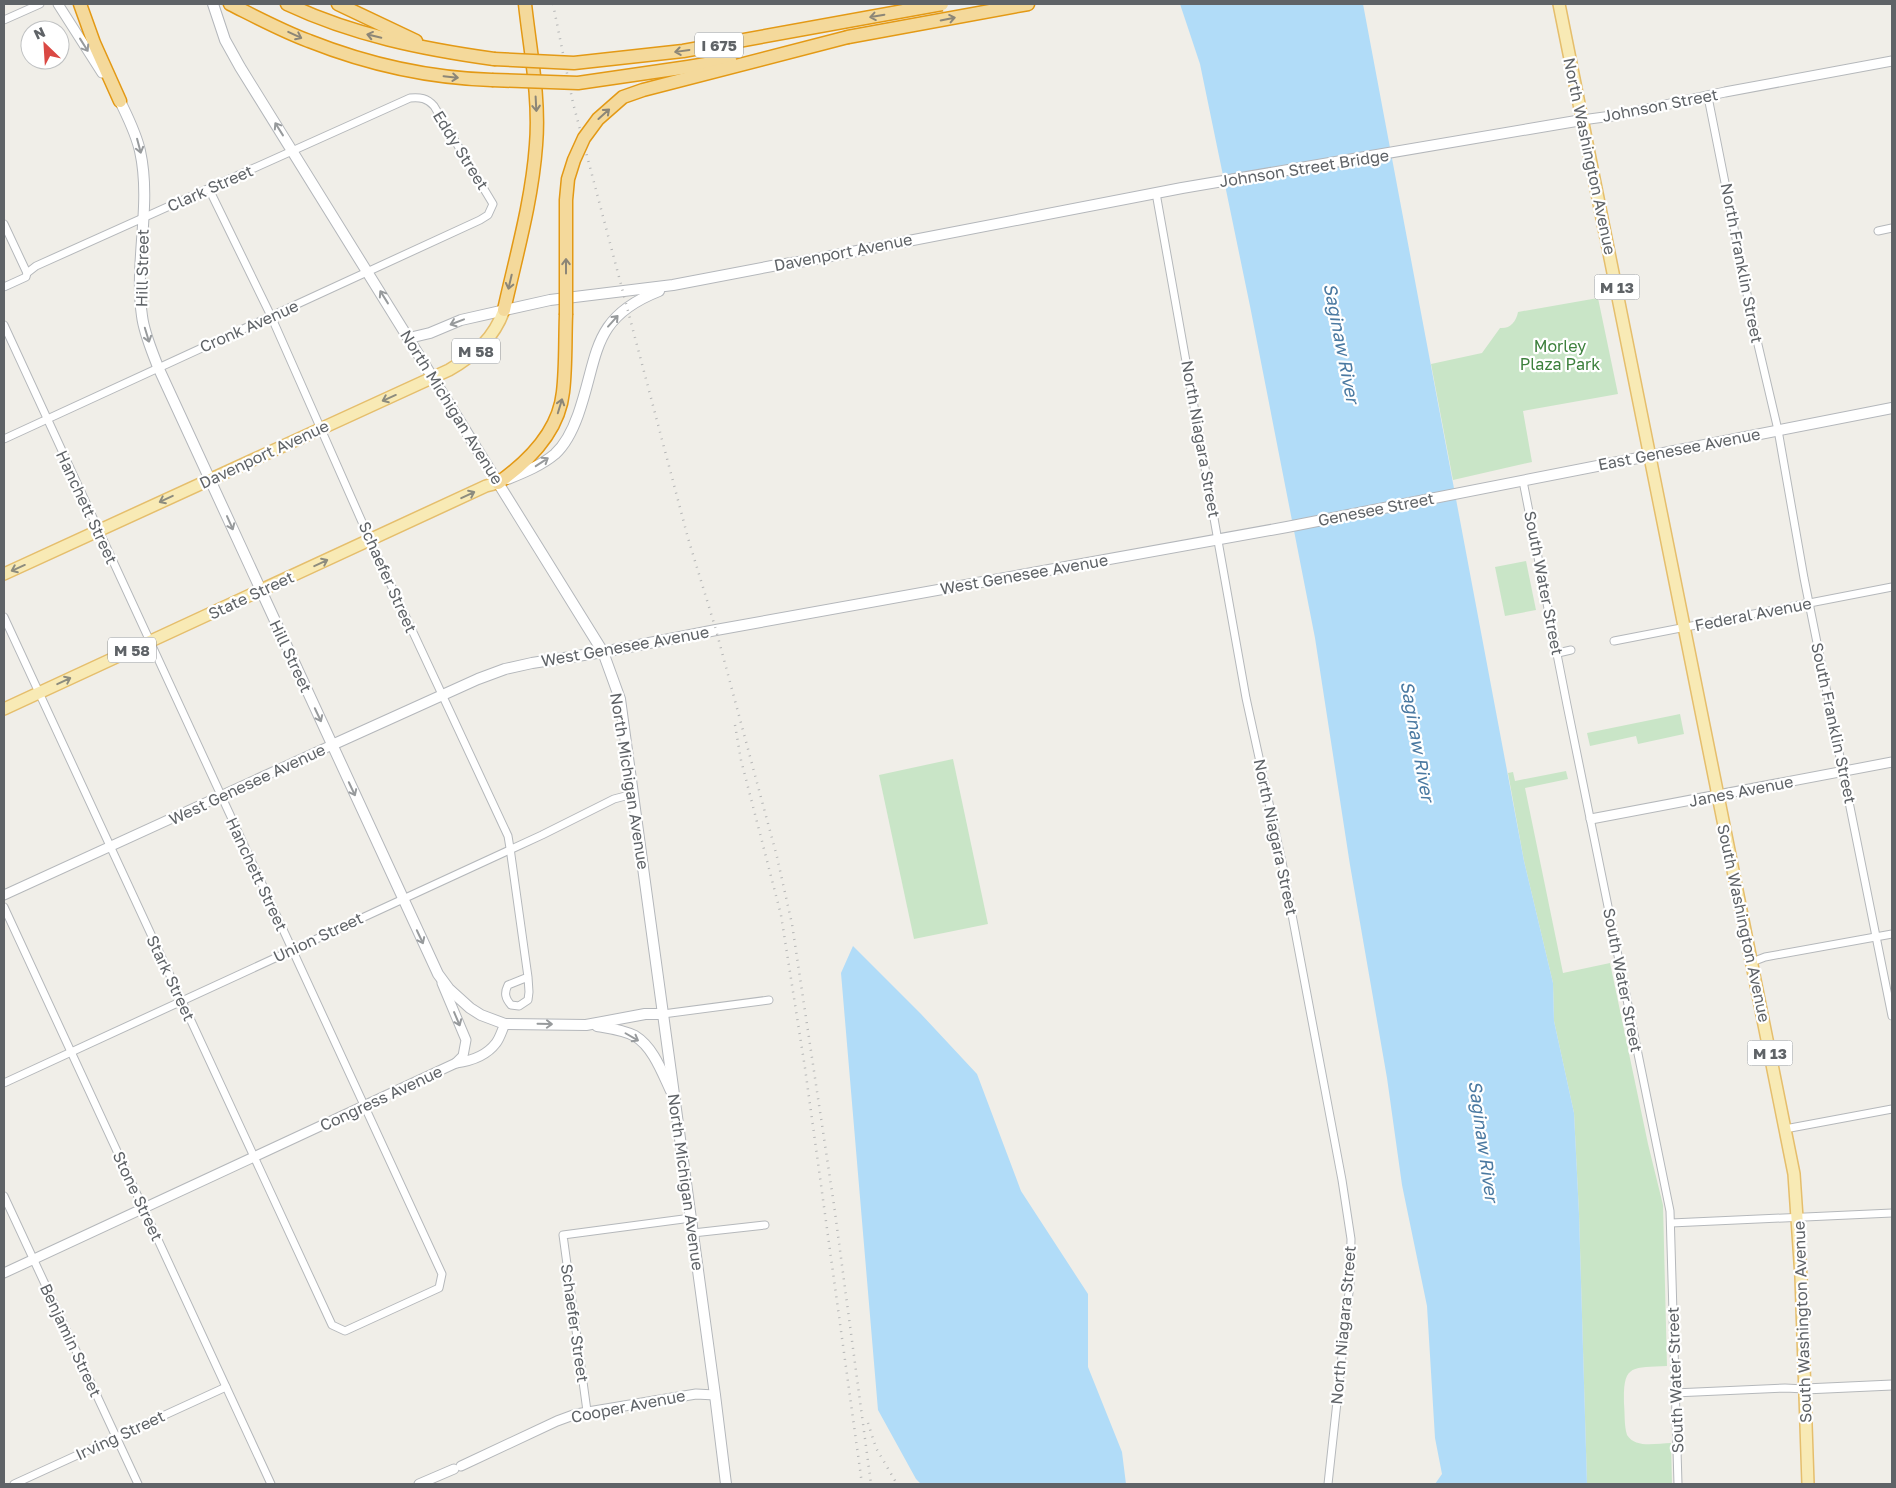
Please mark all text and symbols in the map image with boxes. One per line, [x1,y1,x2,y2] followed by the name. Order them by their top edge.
[869,11,885,21] one-way arrow
[939,13,955,23] one-way arrow
[20,20,70,70] north arrow
[31,23,48,43] text: N
[287,30,302,40] one-way arrow
[367,31,383,40] one-way arrow
[695,32,743,58] road number: I 675
[79,38,90,52] one-way arrow
[675,46,691,56] one-way arrow
[1559,56,1621,256] street label: North Washington Avenue
[443,72,459,82] one-way arrow
[1600,84,1720,126] street label: Johnson Street
[532,96,541,112] one-way arrow
[429,107,493,193] street label: Eddy Street
[597,108,610,120] one-way arrow
[274,123,284,137] one-way arrow
[134,138,144,154] one-way arrow
[1218,145,1390,191] street label: Johnson Street Bridge
[164,160,256,216] street label: Clark Street
[1717,181,1767,345] street label: North Franklin Street
[131,229,153,307] street label: Hill Street
[772,229,914,275] street label: Davenport Avenue
[562,258,571,274] one-way arrow
[505,273,514,289] one-way arrow
[1594,274,1640,300] road number: M 13
[1320,281,1365,408] water label: Saginaw River
[378,290,388,304] one-way arrow
[197,295,301,357] street label: Cronk Avenue
[608,315,619,328] one-way arrow
[450,318,465,327] one-way arrow
[396,326,508,488] street label: North Michigan Avenue
[143,327,153,343] one-way arrow
[1520,336,1600,374] park label: Morley Plaza Park
[452,338,500,364] road number: M 58
[1177,359,1225,519] street label: North Niagara Street
[382,393,397,403] one-way arrow
[555,398,565,414] one-way arrow
[196,415,332,493] street label: Davenport Avenue
[1596,423,1762,475] street label: East Genesee Avenue
[52,447,122,567] street label: Hanchett Street
[535,457,549,467] one-way arrow
[1316,488,1436,530] street label: Genesee Street
[460,489,475,499] one-way arrow
[158,495,173,505] one-way arrow
[1520,509,1568,657] street label: South Water Street
[225,515,235,530] one-way arrow
[355,518,421,636] street label: Schaefer Street
[939,549,1109,599] street label: West Genesee Avenue
[313,558,328,568] one-way arrow
[11,563,26,573] one-way arrow
[205,566,297,624] street label: State Street
[1693,593,1813,635] street label: Federal Avenue
[265,616,317,696] street label: Hill Street
[540,621,710,671] street label: West Genesee Avenue
[108,638,156,662] road number: M 58
[1807,641,1861,805] street label: South Franklin Street
[56,676,71,685] one-way arrow
[1397,679,1440,806] water label: Saginaw River
[606,691,654,871] street label: North Michigan Avenue
[313,707,323,722] one-way arrow
[166,739,328,829] street label: West Genesee Avenue
[1250,757,1302,917] street label: North Niagara Street
[1687,771,1795,811] street label: Janes Avenue
[348,781,358,796] one-way arrow
[222,814,292,934] street label: Hanchett Street
[1713,822,1775,1024] street label: South Washington Avenue
[1599,906,1647,1054] street label: South Water Street
[270,908,366,966] street label: Union Street
[416,929,426,944] one-way arrow
[142,932,200,1024] street label: Stark Street
[453,1011,463,1026] one-way arrow
[537,1020,553,1029] one-way arrow
[625,1032,640,1042] one-way arrow
[1748,1040,1792,1066] road number: M 13
[317,1061,445,1135] street label: Congress Avenue
[1465,1079,1504,1206] water label: Saginaw River
[664,1092,708,1272] street label: North Michigan Avenue
[109,1148,167,1244] street label: Stone Street
[1788,1221,1816,1423] street label: South Washington Avenue
[1326,1245,1360,1405] street label: North Niagara Street
[557,1262,593,1384] street label: Schaefer Street
[36,1280,106,1400] street label: Benjamin Street
[1662,1306,1688,1454] street label: South Water Street
[569,1385,687,1427] street label: Cooper Avenue
[72,1406,168,1464] street label: Irving Street

